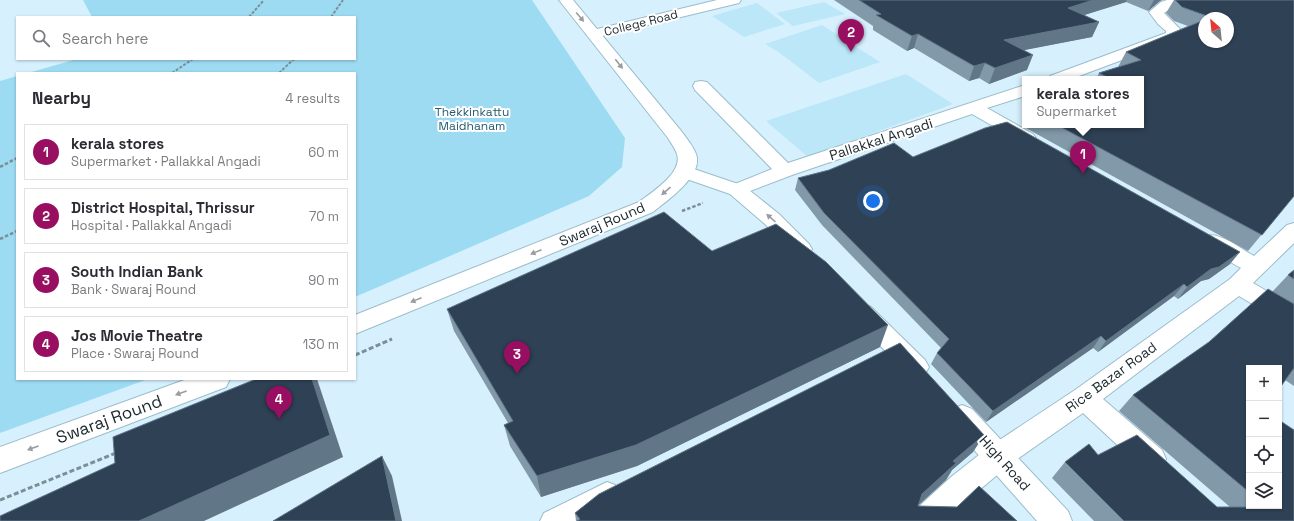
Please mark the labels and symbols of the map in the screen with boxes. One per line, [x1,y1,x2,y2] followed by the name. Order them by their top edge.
[602,6,680,40] street label: College Road
[576,12,585,22] one-way arrow
[1198,12,1234,48] north arrow
[838,19,864,52] pin: 2
[614,59,623,70] one-way arrow
[435,104,509,134] park label: Thekkinkattu Maidhanam
[827,114,935,164] street label: Pallakkal Angadi
[1070,141,1096,174] pin: 1
[661,186,670,195] one-way arrow
[863,191,883,211] your location
[556,198,648,250] street label: Swaraj Round
[765,214,776,223] one-way arrow
[530,249,542,255] one-way arrow
[409,298,421,304] one-way arrow
[1062,338,1160,416] street label: Rice Bazar Road
[504,341,530,374] pin: 3
[266,386,292,419] pin: 4
[53,390,165,448] street label: Swaraj Round
[174,390,186,396] one-way arrow
[976,432,1034,494] street label: High Road
[26,445,38,451] one-way arrow

